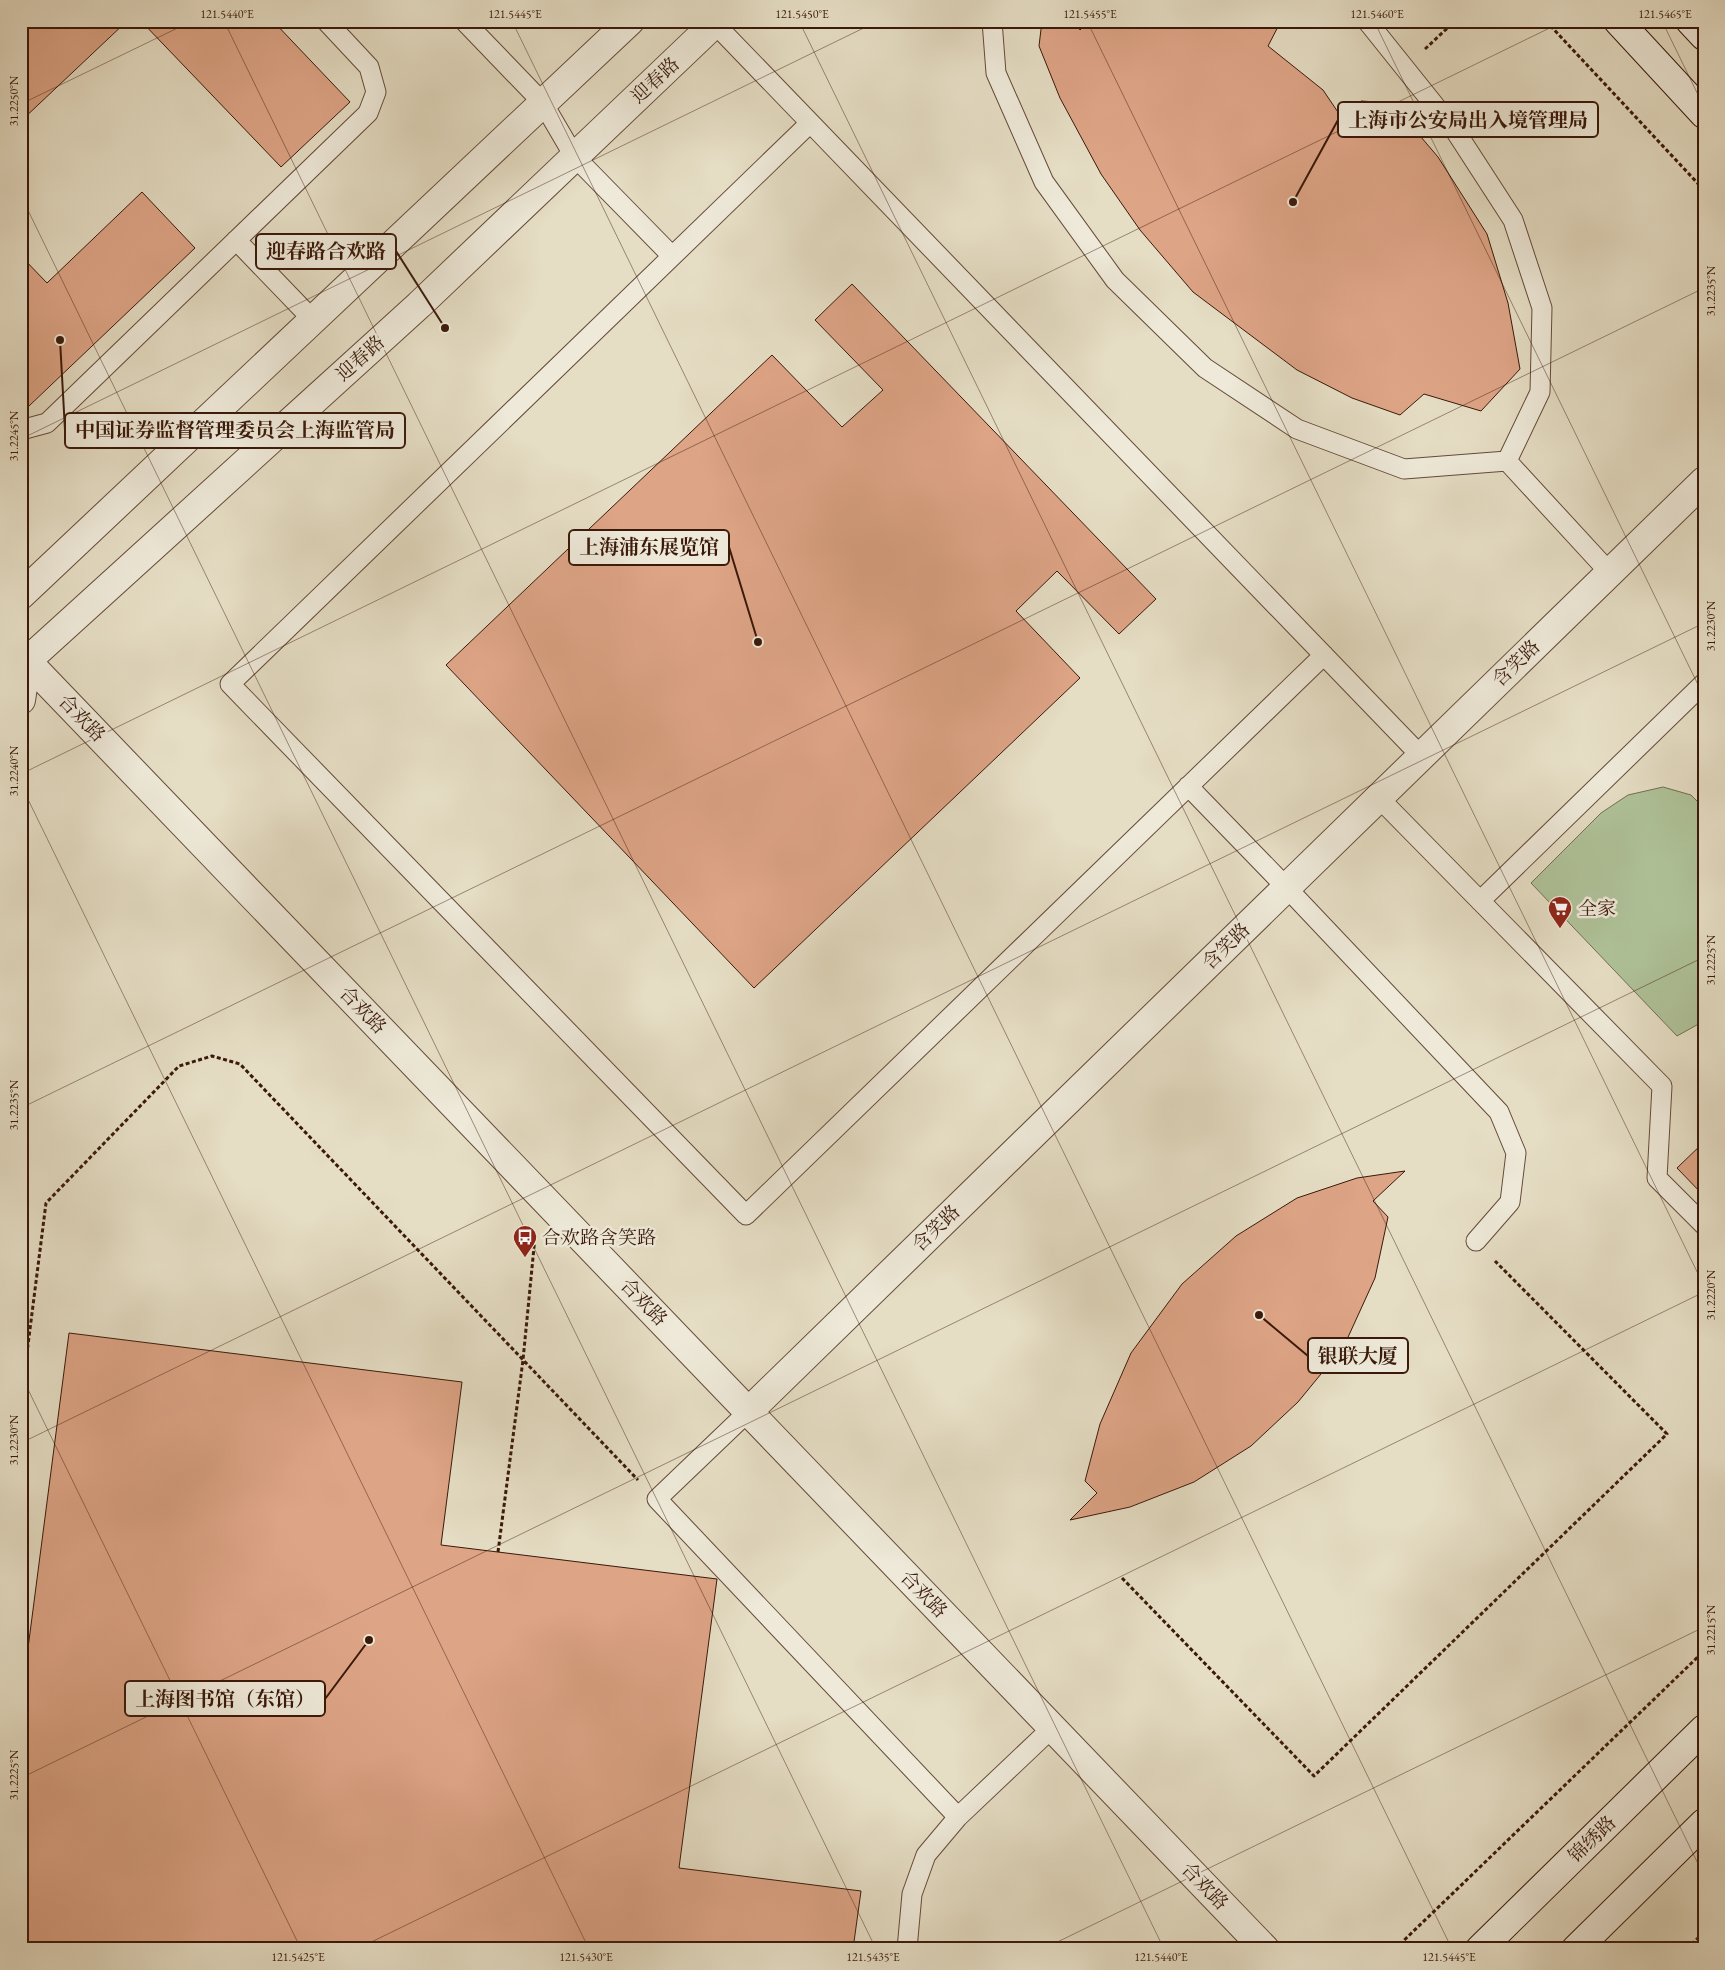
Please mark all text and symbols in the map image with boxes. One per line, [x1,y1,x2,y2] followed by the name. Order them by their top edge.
[200,6,254,22] text: 121.5440°E
[488,6,542,22] text: 121.5445°E
[775,6,829,22] text: 121.5450°E
[1063,6,1117,22] text: 121.5455°E
[1350,6,1404,22] text: 121.5460°E
[1638,6,1692,22] text: 121.5465°E
[626,51,684,109] street label: 迎春路
[6,75,22,126] text: 31.2250°N
[1338,102,1598,137] callout: 上海市公安局出入境管理局
[1348,107,1588,133] text: 上海市公安局出入境管理局
[256,234,396,269] callout: 迎春路合欢路
[266,238,386,264] text: 迎春路合欢路
[1703,265,1719,316] text: 31.2235°N
[330,330,390,386] street label: 迎春路
[6,410,22,461] text: 31.2245°N
[65,413,405,448] callout: 中国证券监督管理委员会上海监管局
[75,417,395,443] text: 中国证券监督管理委员会上海监管局
[569,530,729,565] callout: 上海浦东展览馆
[579,534,719,560] text: 上海浦东展览馆
[1703,600,1719,651] text: 31.2230°N
[1487,634,1545,692] street label: 含笑路
[53,689,111,747] street label: 合欢路
[6,745,22,796] text: 31.2240°N
[1547,895,1573,929] supermarket icon: 全家
[1578,896,1616,921] place label: 全家
[1197,917,1255,975] street label: 含笑路
[1703,934,1719,985] text: 31.2225°N
[334,981,392,1039] street label: 合欢路
[6,1079,22,1130] text: 31.2235°N
[907,1199,965,1257] street label: 含笑路
[512,1224,538,1258] bus stop icon: 合欢路含笑路
[542,1225,656,1250] place label: 合欢路含笑路
[1703,1269,1719,1320] text: 31.2220°N
[615,1273,673,1331] street label: 合欢路
[1308,1338,1408,1373] callout: 银联大厦
[1318,1343,1398,1369] text: 银联大厦
[6,1414,22,1465] text: 31.2230°N
[895,1565,953,1623] street label: 合欢路
[1703,1604,1719,1655] text: 31.2215°N
[125,1681,325,1716] callout: 上海图书馆（东馆）
[135,1686,315,1712] text: 上海图书馆（东馆）
[6,1749,22,1800] text: 31.2225°N
[1563,1810,1621,1868] street label: 锦绣路
[1176,1857,1234,1915] street label: 合欢路
[271,1949,325,1965] text: 121.5425°E
[559,1949,613,1965] text: 121.5430°E
[846,1949,900,1965] text: 121.5435°E
[1134,1949,1188,1965] text: 121.5440°E
[1422,1949,1476,1965] text: 121.5445°E

